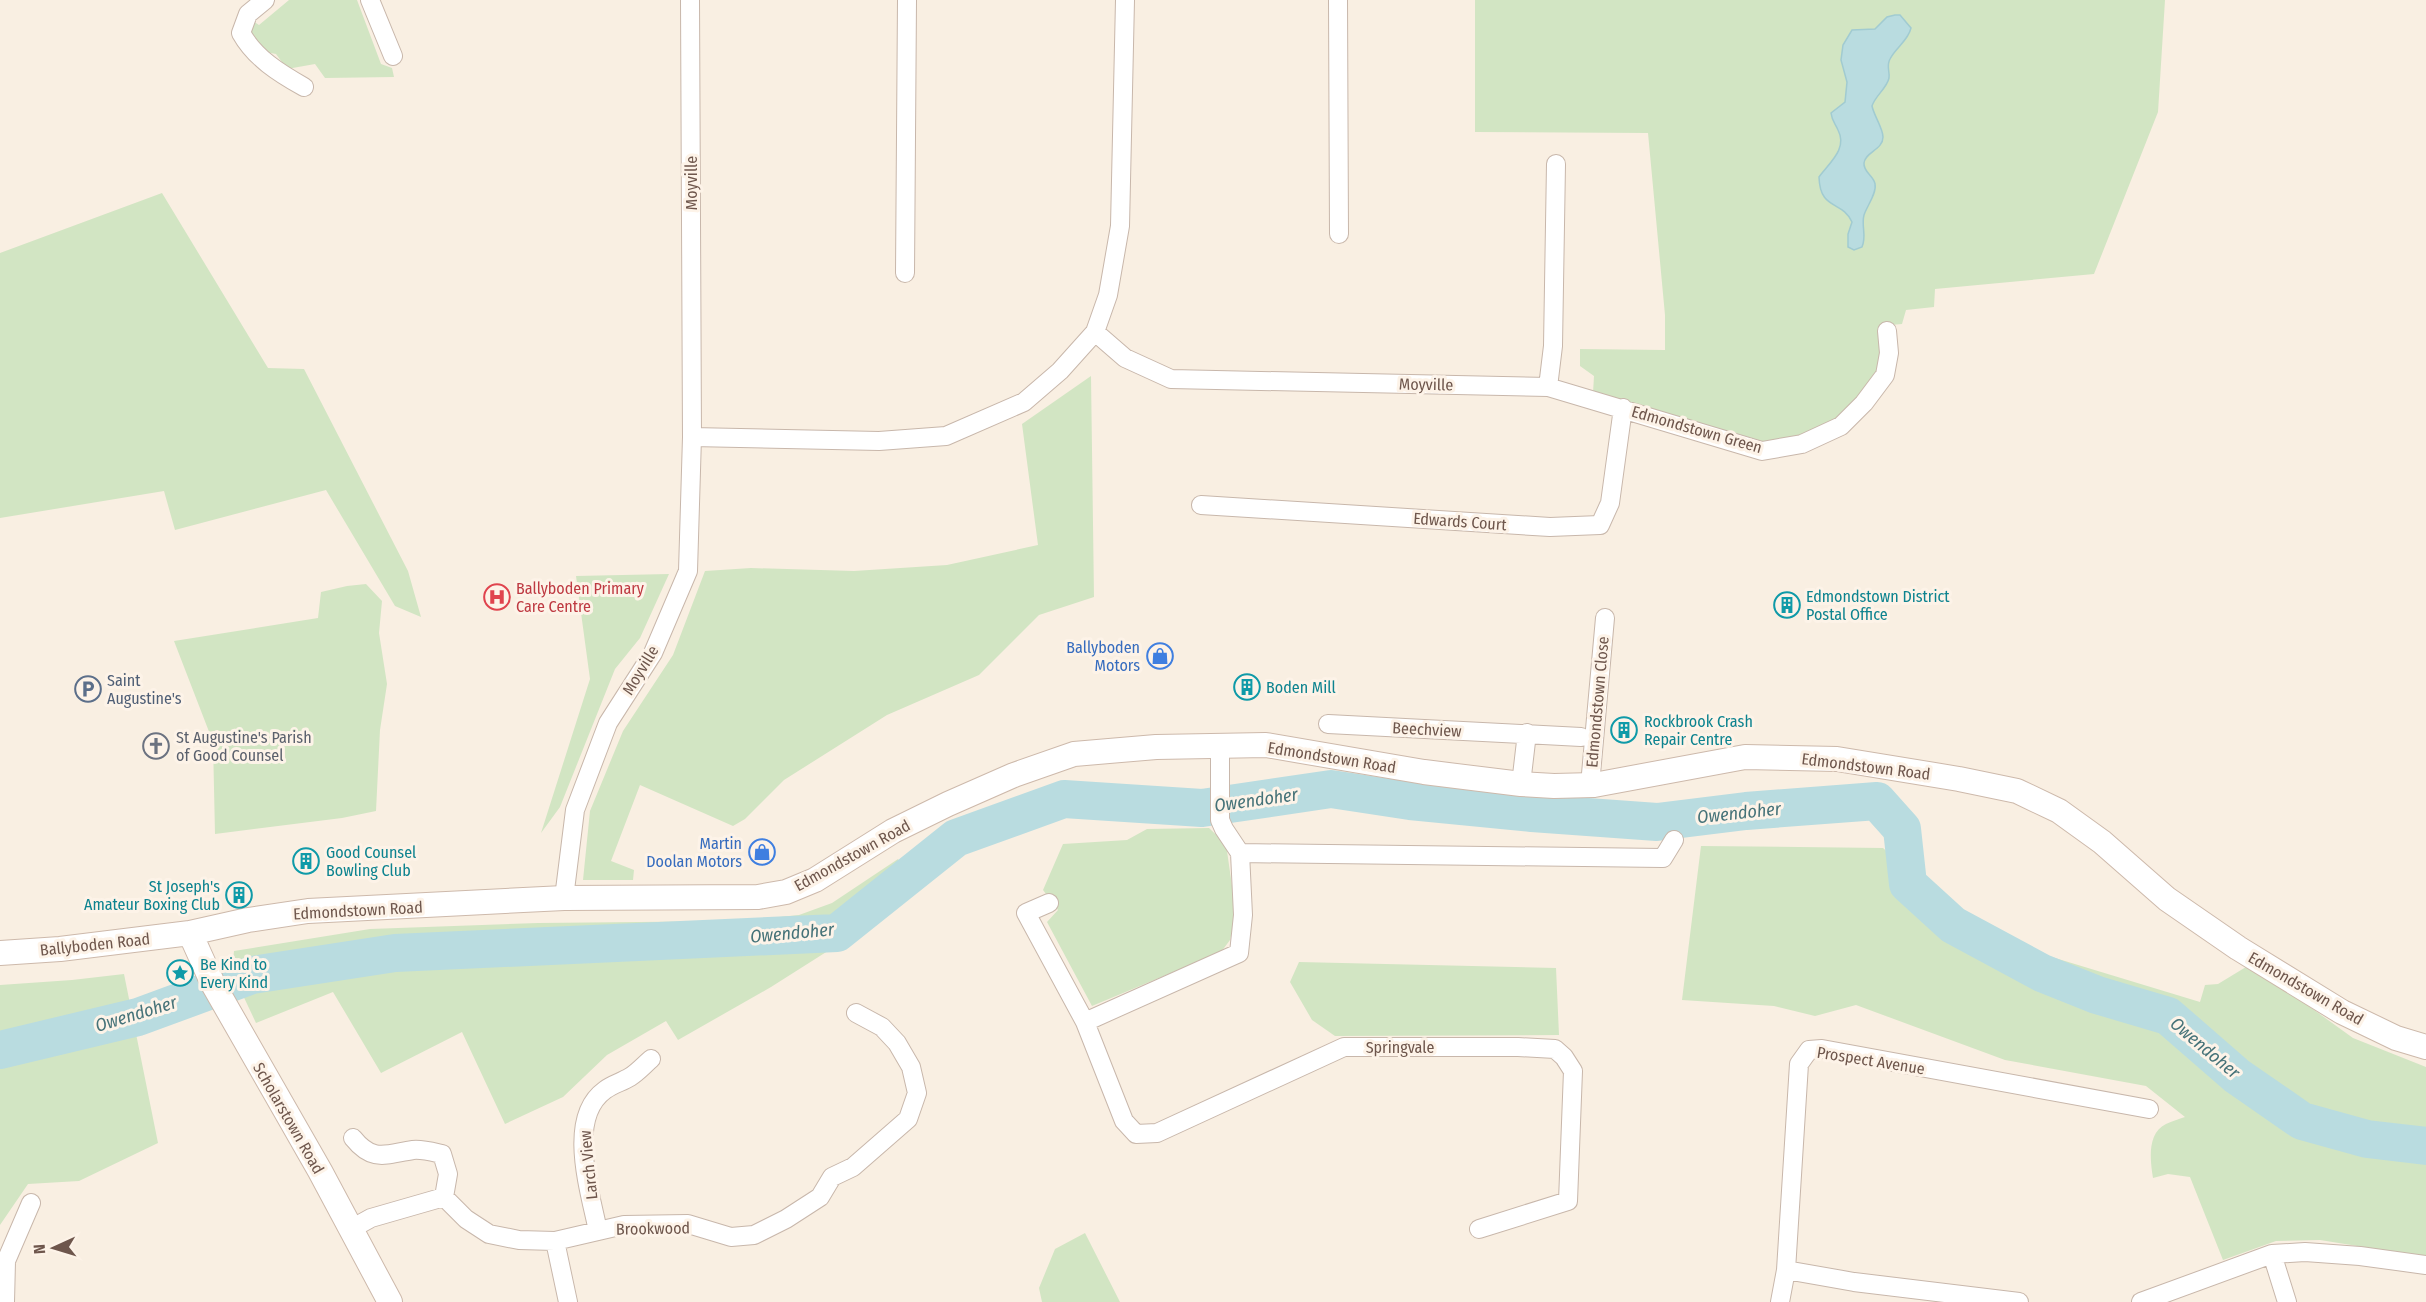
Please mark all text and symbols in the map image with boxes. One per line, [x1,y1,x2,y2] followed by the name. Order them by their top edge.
[682,156,701,210] street label: Moyville
[1399,375,1453,394] street label: Moyville
[1629,402,1764,457] street label: Edmondstown Green
[1413,509,1508,534] street label: Edwards Court
[516,579,645,616] place label: Ballyboden Primary Care Centre
[482,582,512,612] hospital icon: Ballyboden Primary Care Centre
[1806,587,1950,624] place label: Edmondstown District Postal Office
[1772,590,1802,620] building icon: Edmondstown District Postal Office
[1582,636,1613,768] street label: Edmondstown Close
[1066,638,1140,675] place label: Ballyboden Motors
[1145,641,1175,671] shop icon: Ballyboden Motors
[618,642,663,698] street label: Moyville
[107,671,182,708] place label: Saint Augustine's
[1232,672,1262,702] building icon: Boden Mill
[73,674,103,704] parking icon: Saint Augustine's
[1266,678,1336,697] place label: Boden Mill
[1644,712,1753,749] place label: Rockbrook Crash Repair Centre
[1609,715,1639,745] building icon: Rockbrook Crash Repair Centre
[1392,718,1463,741] street label: Beechview
[176,728,312,765] place label: St Augustine's Parish of Good Counsel
[141,731,171,761] church icon: St Augustine's Parish of Good Counsel
[1266,738,1397,777] street label: Edmondstown Road
[1800,749,1931,784] street label: Edmondstown Road
[1213,783,1300,817] water label: Owendoher
[1696,798,1783,828] water label: Owendoher
[791,816,914,895] street label: Edmondstown Road
[646,834,742,871] place label: Martin Doolan Motors
[747,837,777,867] shop icon: Martin Doolan Motors
[326,843,416,880] place label: Good Counsel Bowling Club
[291,846,321,876] building icon: Good Counsel Bowling Club
[84,877,220,914] place label: St Joseph's Amateur Boxing Club
[224,880,254,910] building icon: St Joseph's Amateur Boxing Club
[293,898,423,923] street label: Edmondstown Road
[749,918,836,948] water label: Owendoher
[39,929,151,960] street label: Ballyboden Road
[2245,948,2367,1029] street label: Edmondstown Road
[200,955,268,992] place label: Be Kind to Every Kind
[165,958,195,988] place icon: Be Kind to Every Kind
[93,991,180,1037] water label: Owendoher
[2166,1013,2245,1084] water label: Owendoher
[1366,1038,1434,1057] street label: Springvale
[1816,1043,1926,1078] street label: Prospect Avenue
[249,1059,328,1177] street label: Scholarstown Road
[575,1129,602,1201] street label: Larch View
[24,1218,84,1278] north arrow
[616,1218,690,1239] street label: Brookwood
[30,1244,49,1254] text: N

